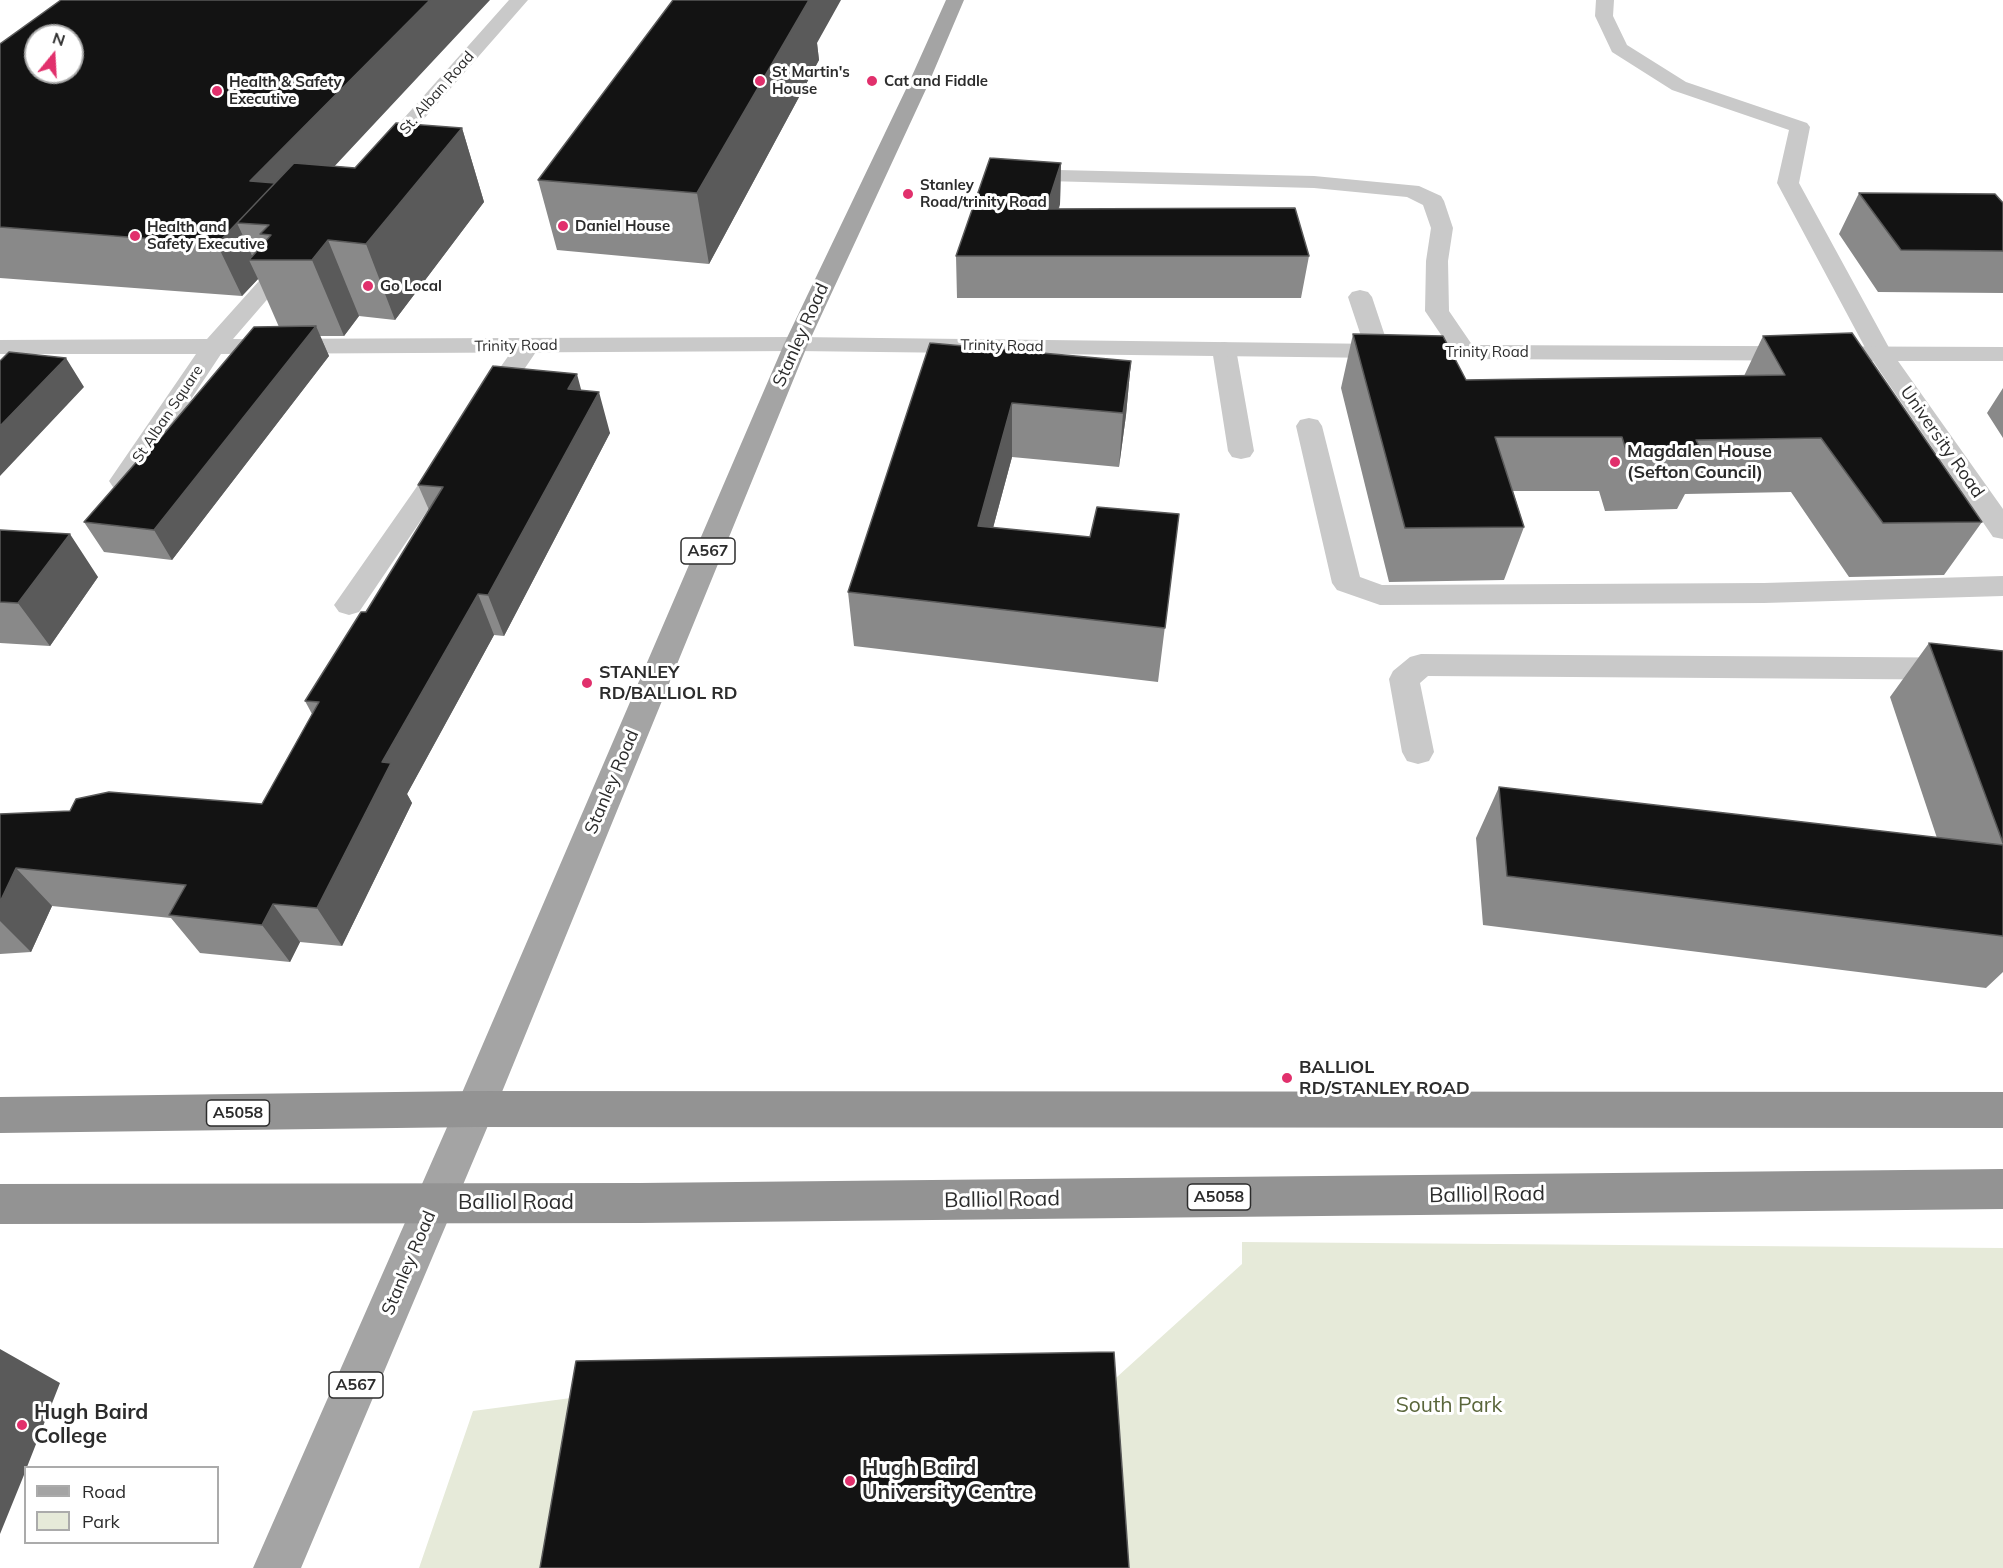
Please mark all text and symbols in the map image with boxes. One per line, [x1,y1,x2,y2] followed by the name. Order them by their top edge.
[24,24,84,84] north arrow
[50,27,68,50] text: N
[396,48,478,138] street label: St. Alban Road
[772,63,850,98] place label: St Martin's House
[884,72,988,90] place label: Cat and Fiddle
[229,73,342,108] place label: Health & Safety Executive
[753,74,767,88] marker: St Martin's House
[865,74,879,88] marker: Cat and Fiddle
[210,84,224,98] marker: Health & Safety Executive
[920,176,1047,211] place label: Stanley Road/trinity Road
[901,187,915,201] marker: Stanley Road/trinity Road
[575,217,670,235] place label: Daniel House
[147,218,265,253] place label: Health and Safety Executive
[556,219,570,233] marker: Daniel House
[128,229,142,243] marker: Health and Safety Executive
[380,277,442,295] place label: Go Local
[361,279,375,293] marker: Go Local
[769,280,833,390] street label: Stanley Road
[474,336,558,356] street label: Trinity Road
[960,336,1044,356] street label: Trinity Road
[1445,343,1529,361] street label: Trinity Road
[129,362,207,466] street label: St Alban Square
[1895,382,1989,502] street label: University Road
[1627,441,1772,484] place label: Magdalen House (Sefton Council)
[1608,455,1622,469] marker: Magdalen House (Sefton Council)
[681,538,735,564] road number: A567
[599,662,737,704] place label: STANLEY RD/BALLIOL RD
[580,676,594,690] marker: STANLEY RD/BALLIOL RD
[580,727,644,837] street label: Stanley Road
[1299,1057,1470,1100] place label: BALLIOL RD/STANLEY ROAD
[1280,1071,1294,1085] marker: BALLIOL RD/STANLEY ROAD
[206,1100,270,1126] road number: A5058
[1429,1181,1545,1209] street label: Balliol Road
[1188,1184,1250,1210] road number: A5058
[944,1186,1060,1214] street label: Balliol Road
[458,1190,574,1216] street label: Balliol Road
[377,1208,441,1318] street label: Stanley Road
[329,1372,383,1398] road number: A567
[1396,1393,1502,1419] park label: South Park
[34,1400,148,1450] place label: Hugh Baird College
[15,1418,29,1432] marker: Hugh Baird College
[862,1456,1033,1506] place label: Hugh Baird University Centre
[24,1466,219,1544] legend
[843,1474,857,1488] marker: Hugh Baird University Centre
[82,1480,126,1503] text: Road
[82,1510,120,1533] text: Park

